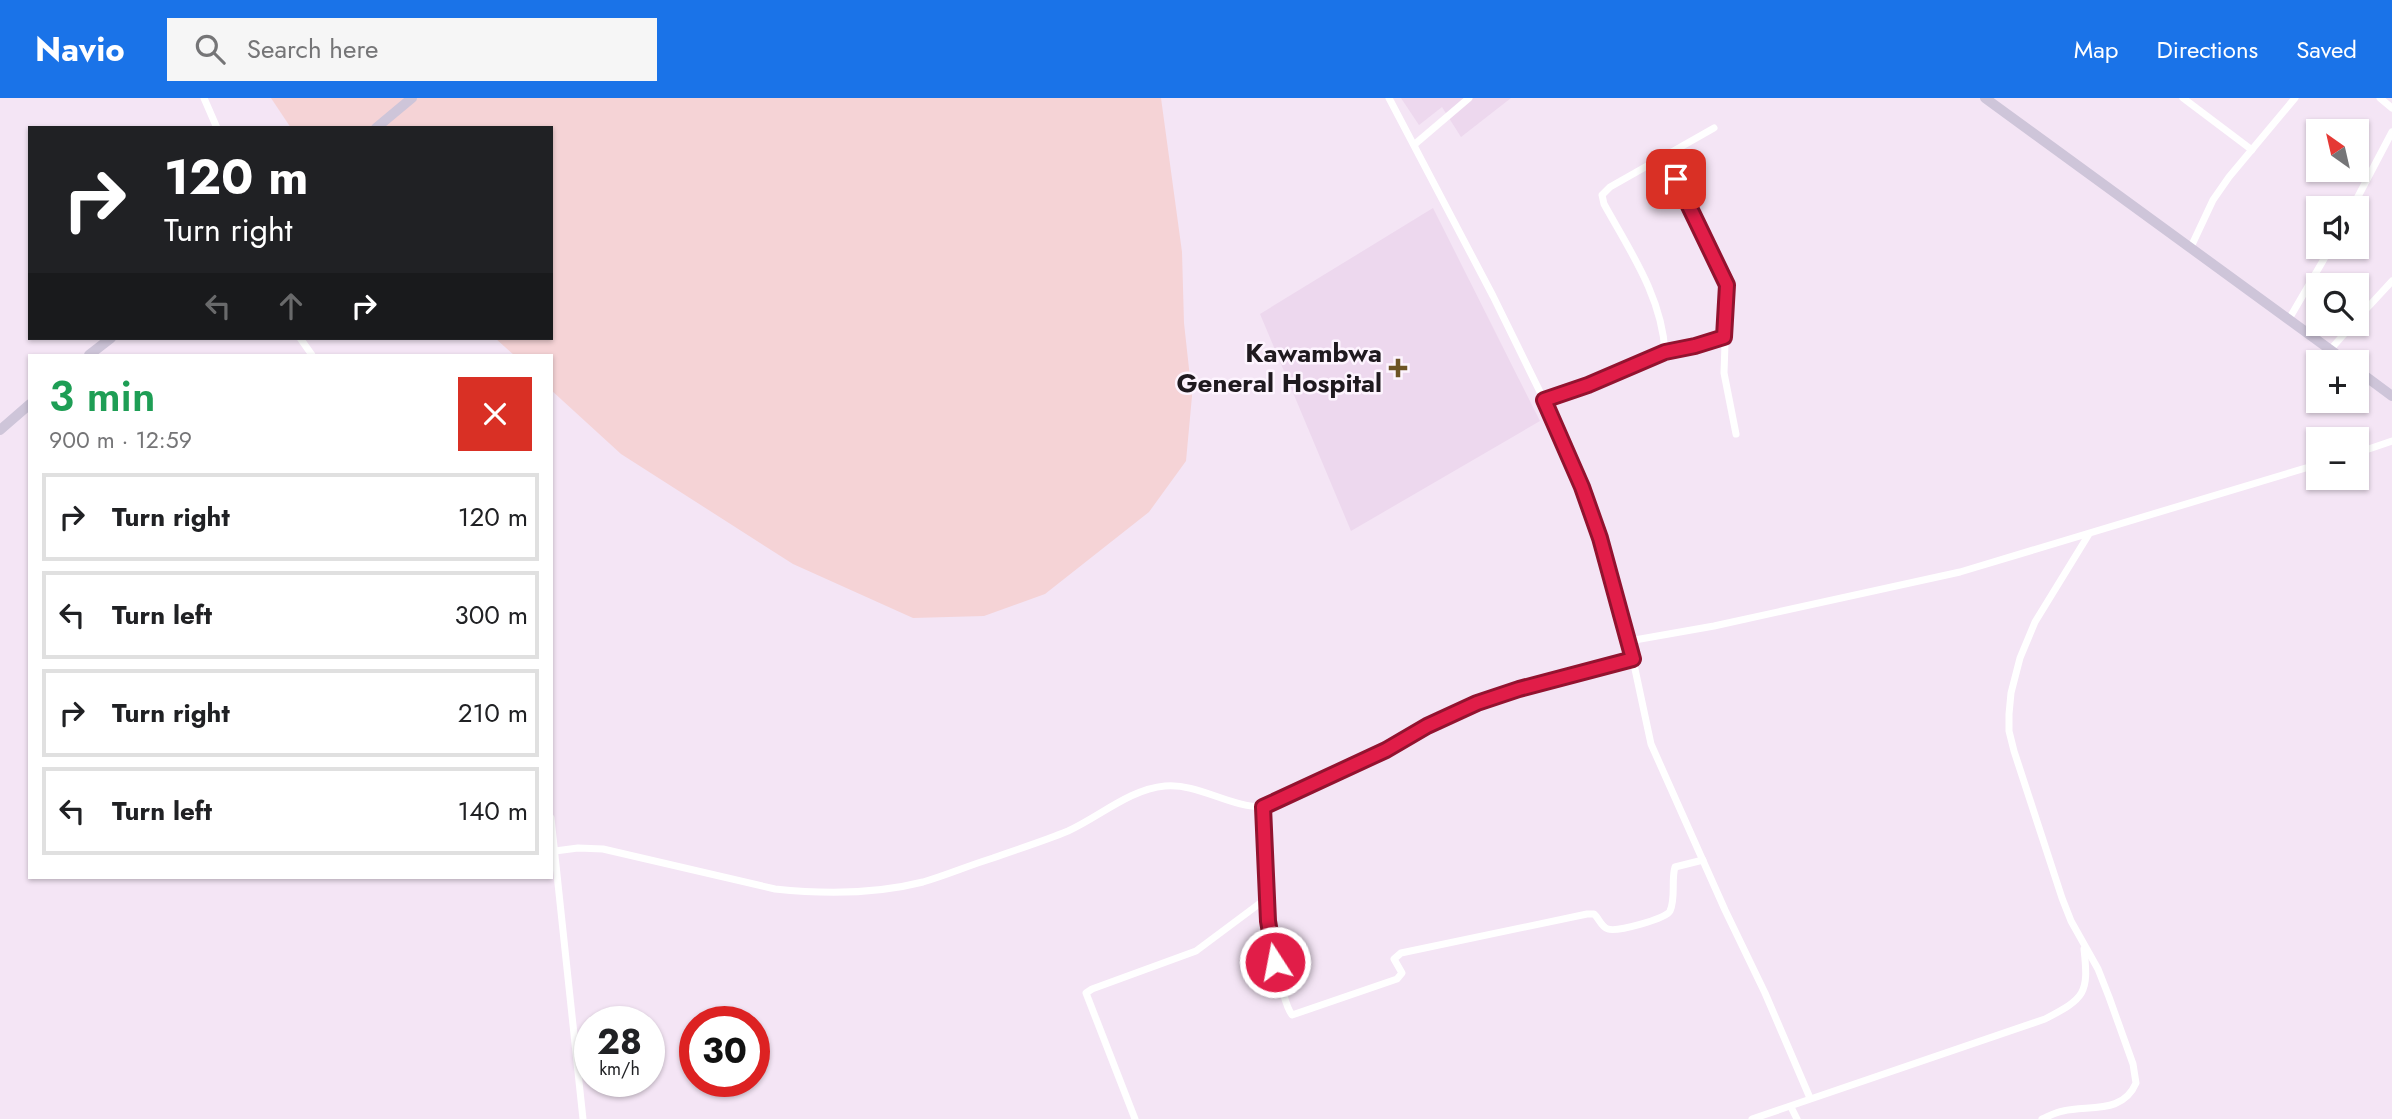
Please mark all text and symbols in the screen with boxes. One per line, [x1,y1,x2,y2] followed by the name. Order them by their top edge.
[167,18,657,81] search box
[35,26,125,73] text: Navio
[191,30,229,68] icon: search
[247,30,378,68] text: Search here
[2074,32,2119,67] text: Map
[2157,32,2258,67] text: Directions
[2296,32,2357,67] text: Saved
[2306,119,2370,182] north arrow
[2306,119,2369,490] map controls
[164,142,308,212] text: 120 m
[1646,149,1706,209] pin
[49,154,140,245] icon: right
[1657,160,1695,198] icon: arrive
[2306,196,2369,259] button: sound
[164,207,293,253] text: Turn right
[2306,273,2369,336] button: search
[199,287,237,325] icon: left
[272,287,310,325] icon: ahead
[345,287,383,325] icon: right
[1176,334,1382,402] place label: Kawambwa General Hospital
[2306,350,2369,413] button: +
[1388,358,1408,378] marker: Kawambwa General Hospital
[49,366,155,427] text: 3 min
[458,377,532,451] button: close
[49,423,192,457] text: 900 m · 12:59
[2306,427,2369,490] button: −
[53,498,91,536] icon: right
[112,498,230,536] text: Turn right
[458,498,528,536] text: 120 m
[53,596,91,634] icon: left
[112,596,212,634] text: Turn left
[455,596,528,634] text: 300 m
[53,694,91,732] icon: right
[112,694,230,732] text: Turn right
[458,694,528,732] text: 210 m
[53,792,91,830] icon: left
[112,792,212,830] text: Turn left
[457,792,528,830] text: 140 m
[1238,925,1312,999] position arrow
[679,1006,770,1097] speed limit sign: 30
[597,1017,642,1067] text: 28
[599,1056,640,1082] text: km/h

